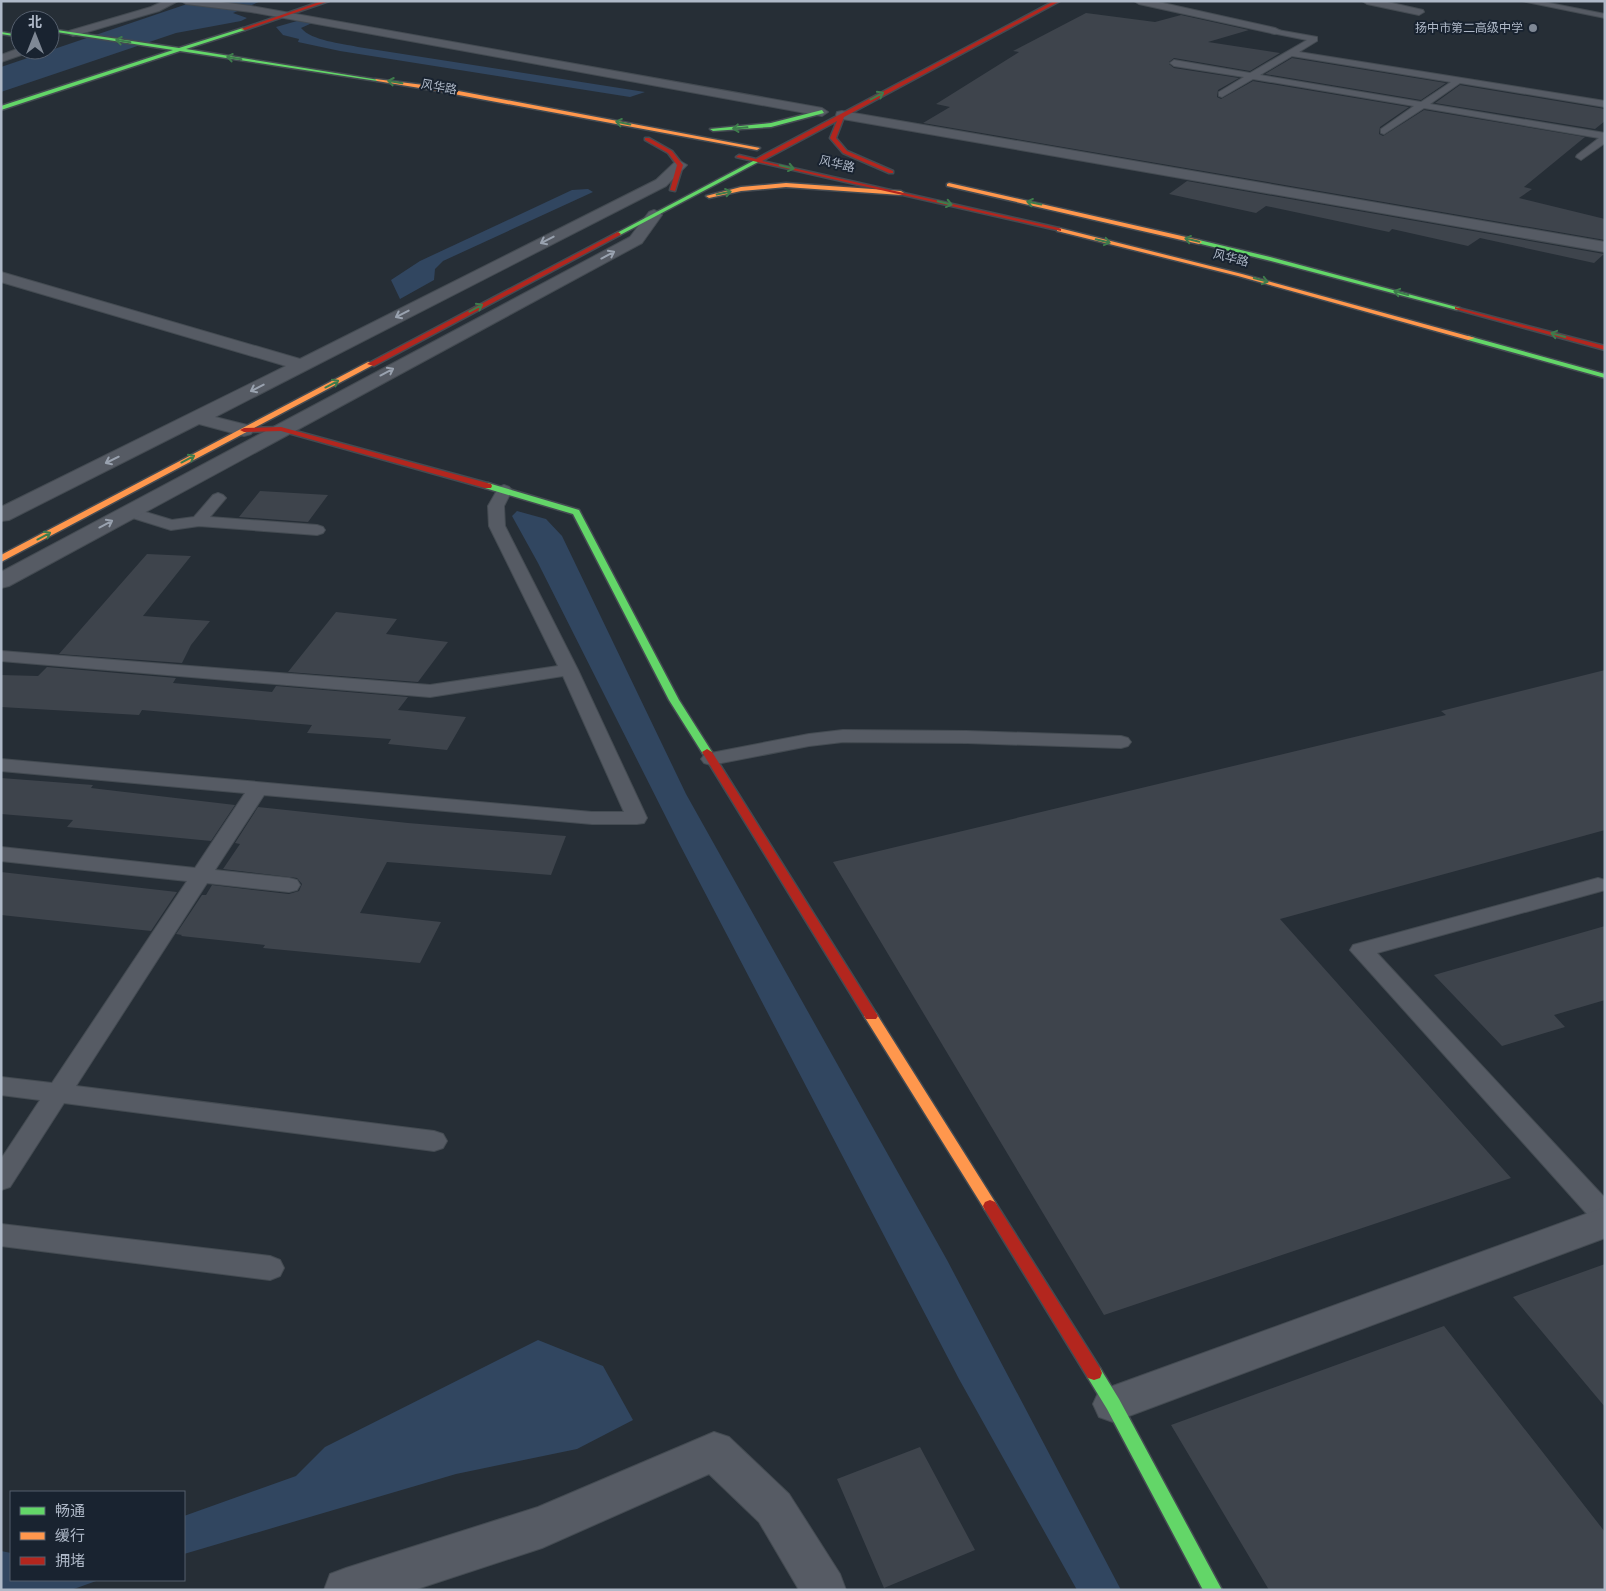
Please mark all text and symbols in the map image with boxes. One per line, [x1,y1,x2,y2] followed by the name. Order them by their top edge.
[10,10,60,60] north arrow
[28,14,42,30] text: 北
[1415,21,1523,35] place label: 扬中市第二高级中学
[1527,22,1539,34] marker: 扬中市第二高级中学
[116,36,132,46] one-way arrow
[226,52,242,62] one-way arrow
[387,76,403,86] one-way arrow
[420,77,458,97] street label: 风华路
[869,91,884,101] one-way arrow
[616,118,632,127] one-way arrow
[732,123,748,133] one-way arrow
[818,153,856,175] street label: 风华路
[778,163,794,173] one-way arrow
[715,188,731,197] one-way arrow
[1027,198,1043,207] one-way arrow
[937,199,953,208] one-way arrow
[1185,235,1201,244] one-way arrow
[540,236,555,245] one-way arrow
[1095,237,1111,246] one-way arrow
[1212,247,1250,269] street label: 风华路
[600,250,615,259] one-way arrow
[1253,276,1269,285] one-way arrow
[1393,287,1409,297] one-way arrow
[468,303,482,313] one-way arrow
[395,310,410,319] one-way arrow
[1550,330,1566,339] one-way arrow
[380,367,395,377] one-way arrow
[324,379,339,389] one-way arrow
[250,383,265,393] one-way arrow
[180,454,194,464] one-way arrow
[105,456,120,466] one-way arrow
[98,519,113,529] one-way arrow
[37,531,52,541] one-way arrow
[10,1491,185,1581] legend
[55,1502,85,1520] text: 畅通
[55,1527,85,1545] text: 缓行
[55,1552,85,1570] text: 拥堵

